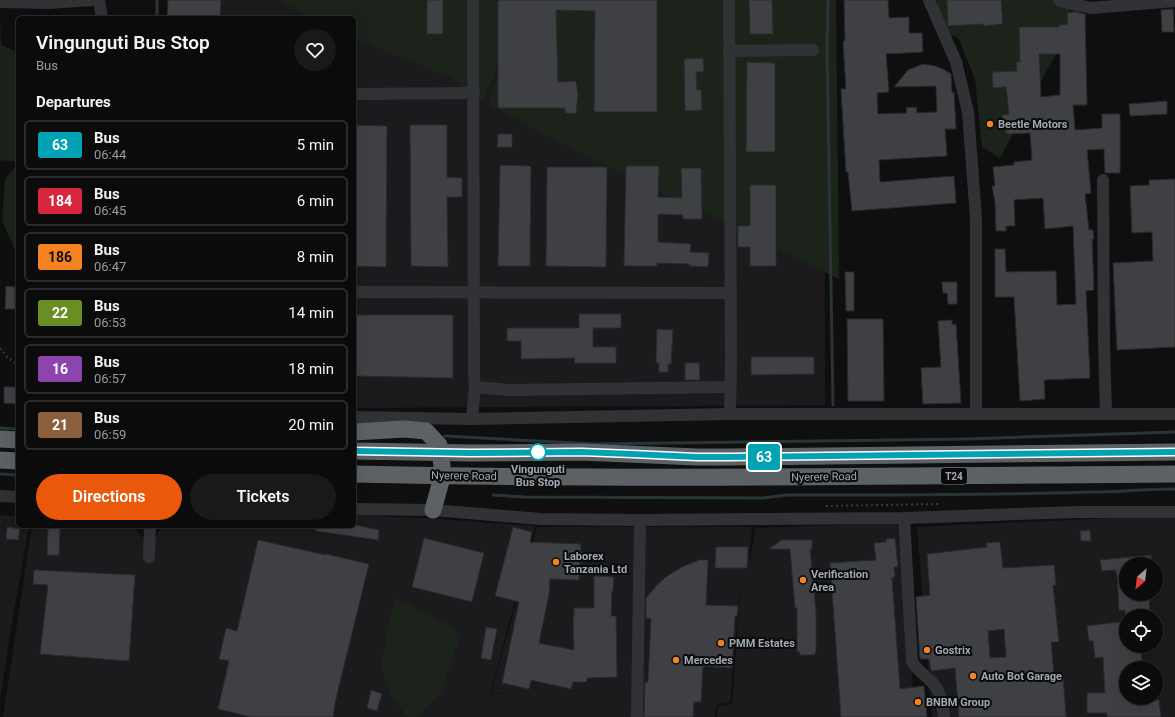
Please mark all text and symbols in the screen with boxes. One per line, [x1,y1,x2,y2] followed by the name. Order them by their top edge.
[294,29,336,71] button: heart
[36,31,210,54] text: Vingunguti Bus Stop
[36,58,58,73] text: Bus
[36,93,111,111] text: Departures
[998,118,1068,131] place label: Beetle Motors
[985,119,995,129] marker: Beetle Motors
[94,129,120,147] text: Bus
[297,136,334,154] text: 5 min
[52,137,68,153] text: 63
[94,147,126,162] text: 06:44
[94,185,120,203] text: Bus
[297,192,334,210] text: 6 min
[48,193,72,209] text: 184
[94,203,126,218] text: 06:45
[94,241,120,259] text: Bus
[297,248,334,266] text: 8 min
[48,249,72,265] text: 186
[94,259,126,274] text: 06:47
[94,297,120,315] text: Bus
[288,304,334,322] text: 14 min
[52,305,68,321] text: 22
[94,315,126,330] text: 06:53
[94,353,120,371] text: Bus
[288,360,334,378] text: 18 min
[52,361,68,377] text: 16
[94,371,126,386] text: 06:57
[94,409,120,427] text: Bus
[288,416,334,434] text: 20 min
[52,417,68,433] text: 21
[94,427,126,442] text: 06:59
[529,443,547,461] marker: Vingunguti Bus Stop
[746,444,782,470] line badge: 63
[756,449,772,465] text: 63
[511,463,565,489] place label: Vingunguti Bus Stop
[941,468,967,484] road number: T24
[431,469,497,483] street label: Nyerere Road
[791,470,857,484] street label: Nyerere Road
[36,474,182,520] button: Directions
[190,474,336,520] button: Tickets
[564,550,627,576] place label: Laborex Tanzania Ltd
[551,557,561,567] marker: Laborex Tanzania Ltd
[1119,557,1163,601] north arrow
[1119,557,1163,705] map controls
[811,568,868,594] place label: Verification Area
[798,575,808,585] marker: Verification Area
[1119,609,1163,653] button: locate
[729,637,795,650] place label: PMM Estates
[716,638,726,648] marker: PMM Estates
[935,644,971,657] place label: Gostrix
[922,645,932,655] marker: Gostrix
[684,654,733,667] place label: Mercedes
[671,655,681,665] marker: Mercedes
[1119,661,1163,705] button: layers
[981,670,1062,683] place label: Auto Bot Garage
[968,671,978,681] marker: Auto Bot Garage
[926,696,990,709] place label: BNBM Group
[913,697,923,707] marker: BNBM Group

